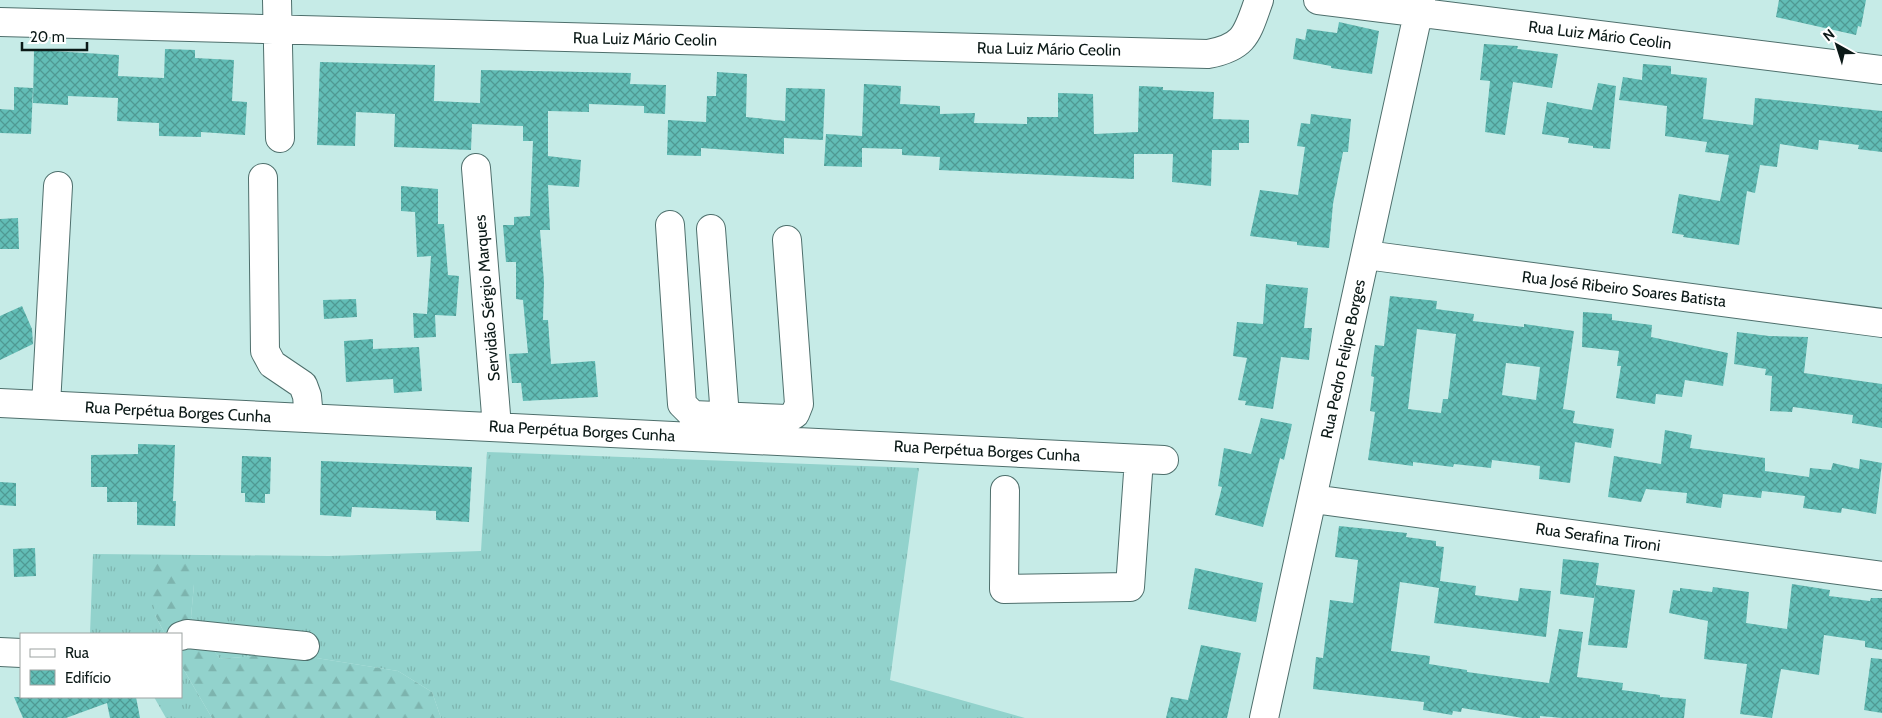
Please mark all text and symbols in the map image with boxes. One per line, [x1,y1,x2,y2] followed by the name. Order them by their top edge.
[1527,17,1673,53] street label: Rua Luiz Mário Ceolin
[22,20,88,52] scale bar
[1812,20,1862,70] north arrow
[1819,25,1838,45] text: N
[30,28,65,46] text: 20 m
[573,28,717,50] street label: Rua Luiz Mário Ceolin
[977,38,1121,60] street label: Rua Luiz Mário Ceolin
[470,214,504,382] street label: Servidão Sérgio Marques
[1521,267,1727,311] street label: Rua José Ribeiro Soares Batista
[1317,277,1369,440] street label: Rua Pedro Felipe Borges
[84,398,272,426] street label: Rua Perpétua Borges Cunha
[488,417,676,445] street label: Rua Perpétua Borges Cunha
[893,437,1081,465] street label: Rua Perpétua Borges Cunha
[1534,519,1662,555] street label: Rua Serafina Tironi
[20,633,182,698] legend
[65,644,90,662] text: Rua
[65,669,111,687] text: Edifício

